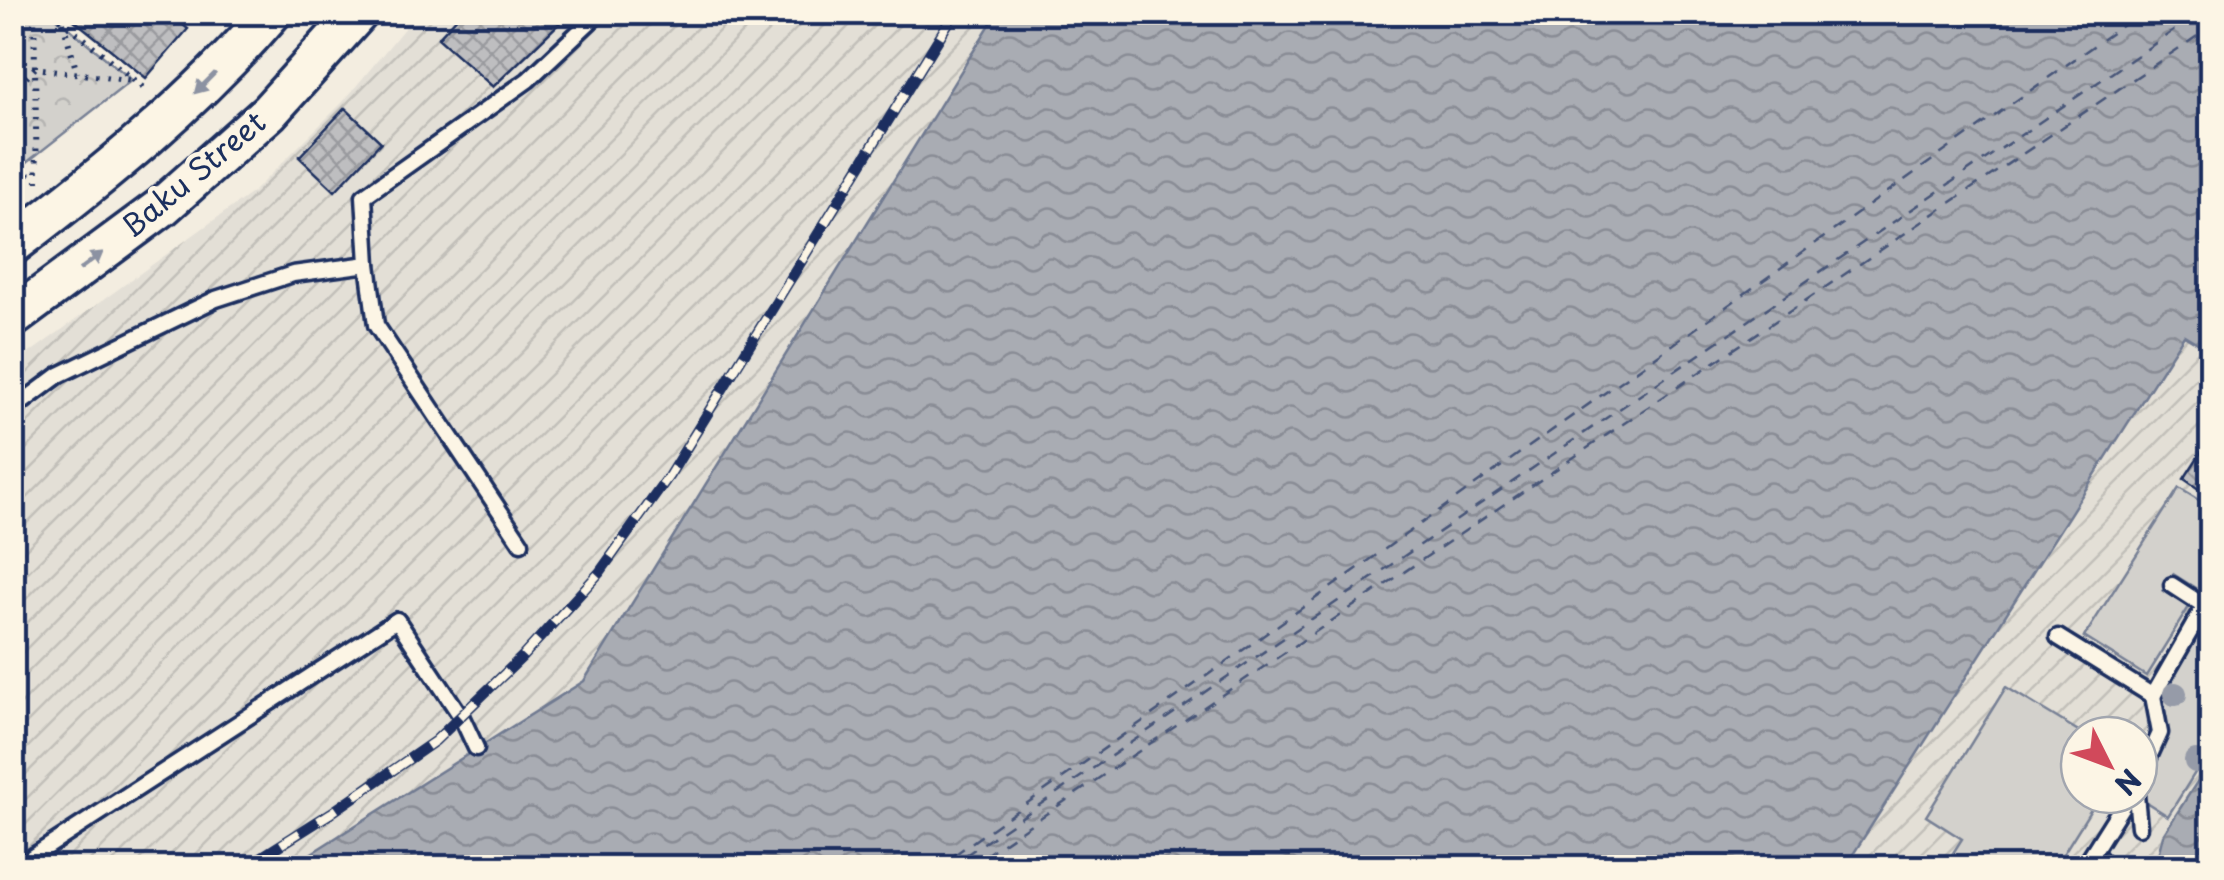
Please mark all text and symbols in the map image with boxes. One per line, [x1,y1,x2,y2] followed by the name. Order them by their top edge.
[193,71,217,95] one-way arrow
[110,99,275,247] street label: Baku Street
[78,251,104,271] one-way arrow
[2059,715,2159,815] north arrow
[2105,760,2152,805] text: N

